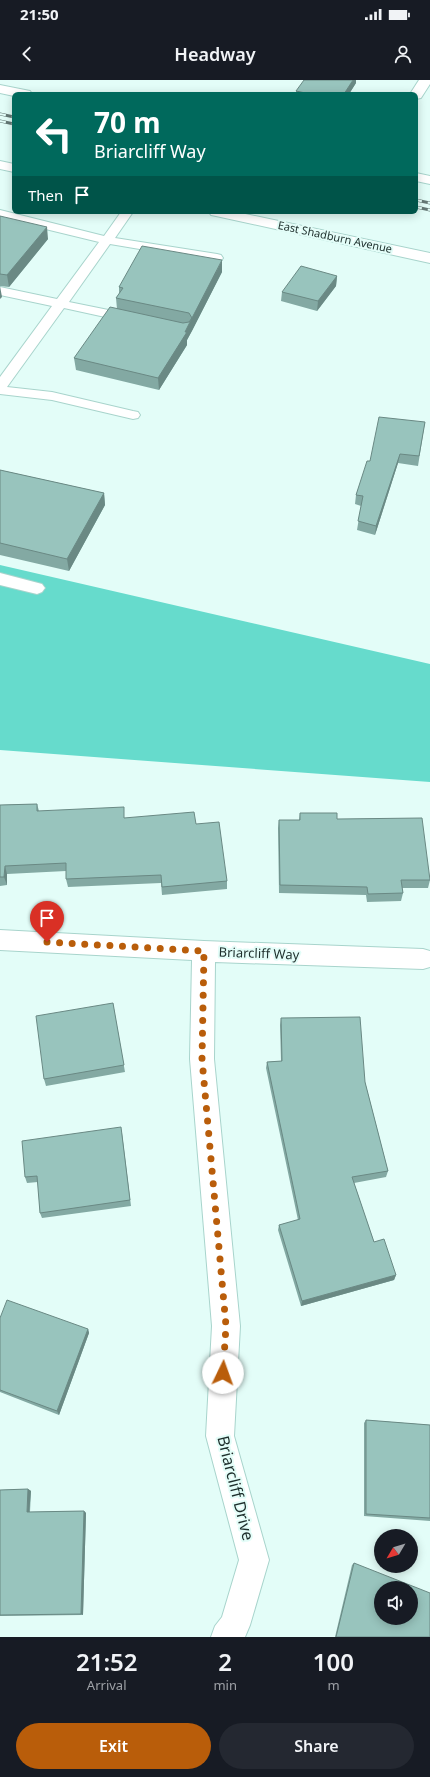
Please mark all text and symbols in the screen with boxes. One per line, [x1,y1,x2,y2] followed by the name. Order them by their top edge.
[20,4,59,24] text: 21:50
[174,42,256,66] text: Headway
[16,43,38,65] icon: back
[392,43,414,65] icon: person
[94,103,161,141] text: 70 m
[28,108,80,160] icon: left
[94,139,206,163] text: Briarcliff Way
[71,184,93,206] icon: arrive
[28,185,63,205] text: Then
[277,217,394,256] street label: East Shadburn Avenue
[30,901,64,942] pin
[36,907,58,929] icon: arrive
[218,943,300,963] street label: Briarcliff Way
[202,1352,244,1394] position arrow
[212,1433,260,1543] street label: Briarcliff Drive
[374,1529,418,1573] north arrow
[374,1529,418,1625] map controls
[374,1581,418,1625] button: sound
[76,1645,137,1678] text: 21:52
[218,1645,232,1678] text: 2
[313,1645,354,1678] text: 100
[87,1676,127,1694] text: Arrival
[213,1676,237,1694] text: min
[327,1676,340,1694] text: m
[16,1723,211,1769] button: Exit
[219,1723,414,1769] button: Share

